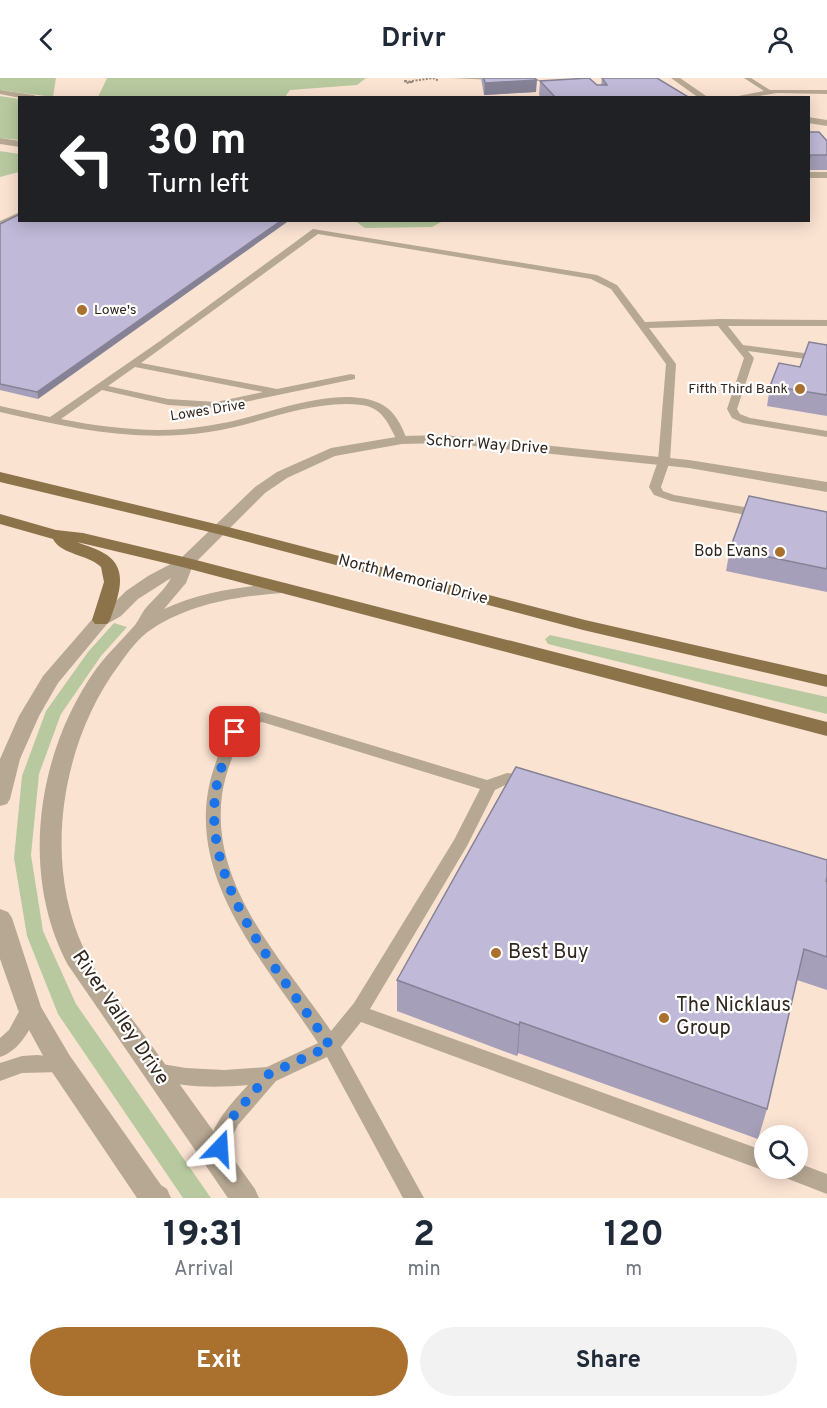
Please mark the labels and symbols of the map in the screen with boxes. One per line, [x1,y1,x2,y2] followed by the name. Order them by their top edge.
[94,302,136,319] place label: Lowe's
[75,303,89,317] marker: Lowe's
[688,381,788,398] place label: Fifth Third Bank
[793,382,807,396] marker: Fifth Third Bank
[169,397,247,425] street label: Lowes Drive
[425,431,549,459] street label: Schorr Way Drive
[694,542,768,562] place label: Bob Evans
[773,545,787,559] marker: Bob Evans
[336,550,490,610] street label: North Memorial Drive
[209,706,260,757] pin
[508,940,588,966] place label: Best Buy
[65,946,175,1090] street label: River Valley Drive
[489,946,503,960] marker: Best Buy
[676,993,791,1042] place label: The Nicklaus Group
[657,1011,671,1025] marker: The Nicklaus Group
[188,1116,252,1180] position arrow

